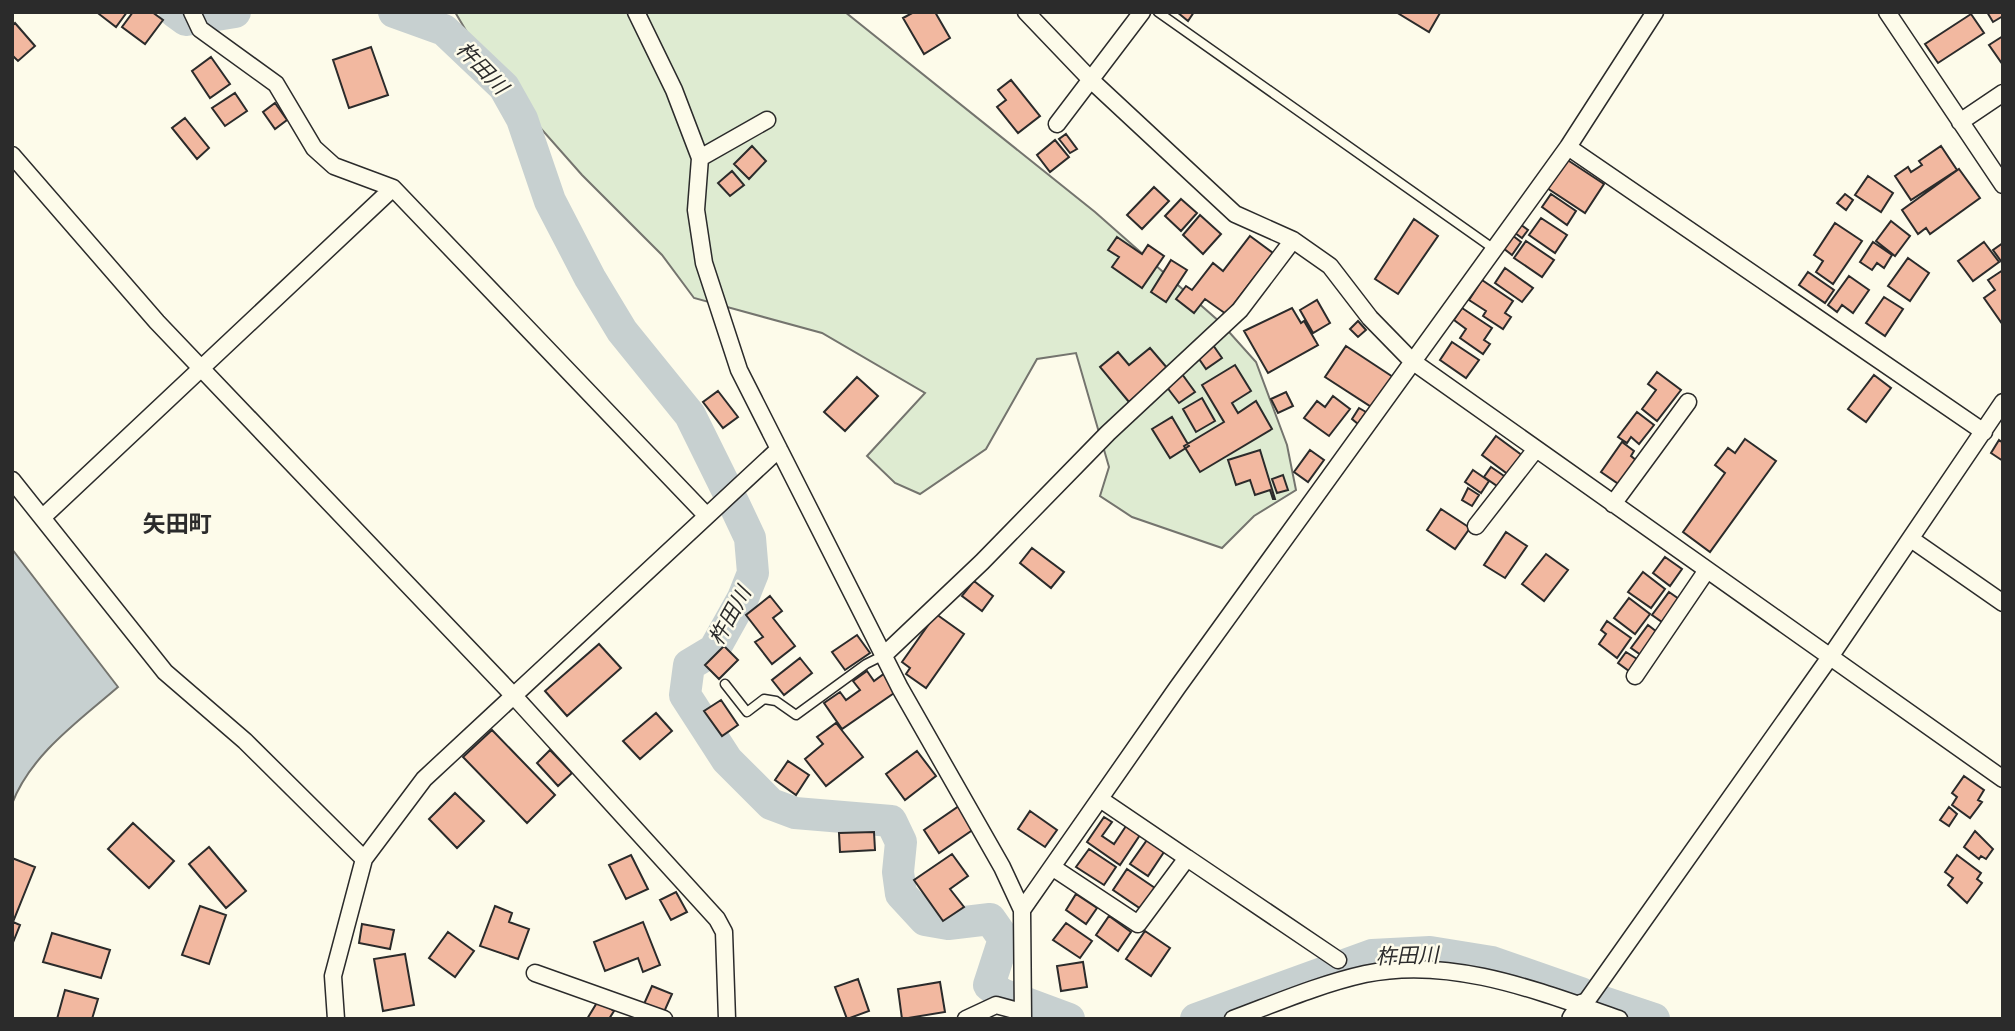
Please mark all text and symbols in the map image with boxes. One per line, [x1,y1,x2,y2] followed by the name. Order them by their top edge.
[451,37,514,100] water label: 杵田川
[143,511,212,538] district label: 矢田町
[704,581,757,649] water label: 杵田川
[1375,943,1441,969] water label: 杵田川

